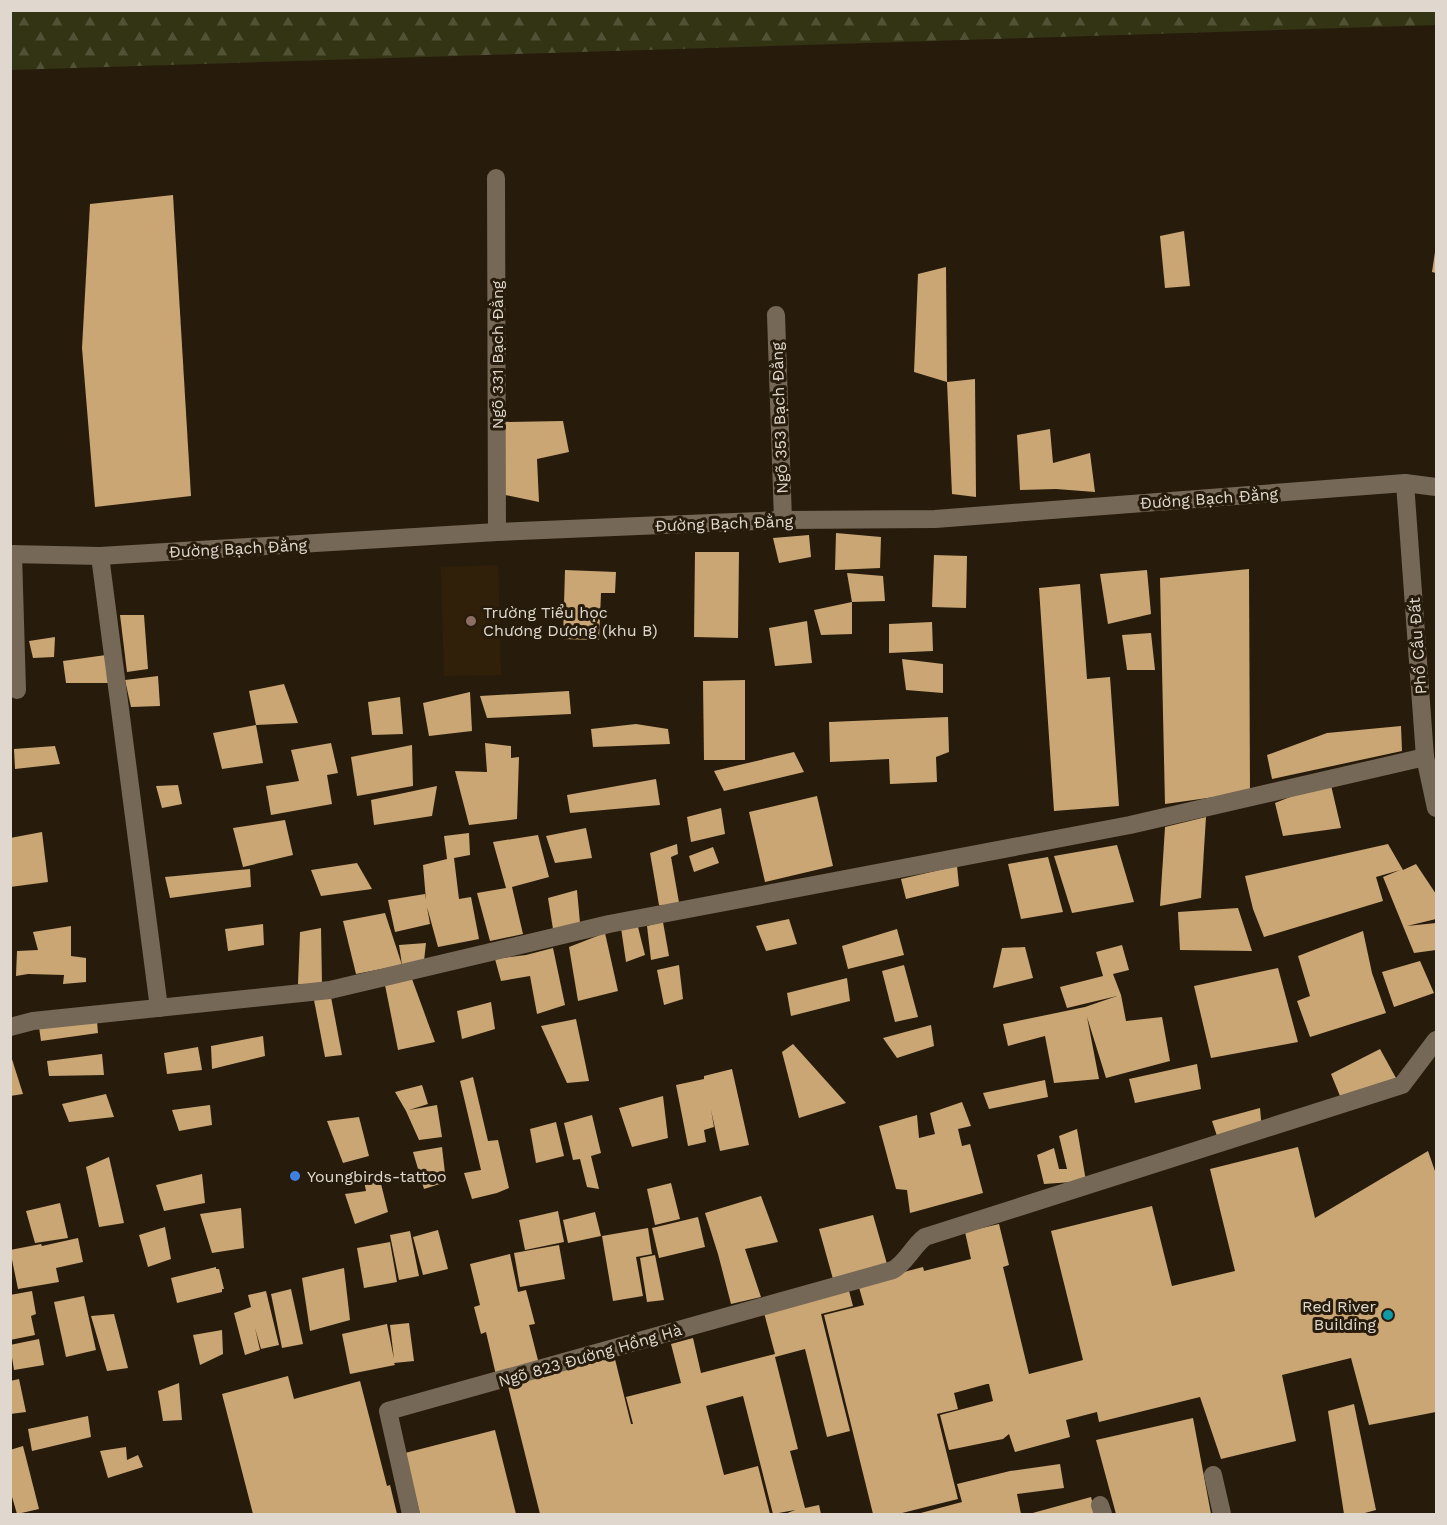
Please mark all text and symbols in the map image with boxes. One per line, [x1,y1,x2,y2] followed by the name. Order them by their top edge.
[488,280,507,429] street label: Ngõ 331 Bạch Đằng
[767,341,792,494] street label: Ngõ 353 Bạch Đằng
[1139,484,1279,513] street label: Đường Bạch Đằng
[655,512,794,535] street label: Đường Bạch Đằng
[169,535,308,562] street label: Đường Bạch Đằng
[1405,596,1430,695] street label: Phố Cầu Đất
[483,603,658,640] place label: Trường Tiểu học Chương Dương (khu B)
[464,614,478,628] marker: Trường Tiểu học Chương Dương (khu B)
[307,1167,447,1186] place label: Youngbirds-tattoo
[288,1169,302,1183] marker: Youngbirds-tattoo
[1302,1297,1376,1334] place label: Red River Building
[1381,1308,1395,1322] marker: Red River Building
[496,1320,684,1391] street label: Ngõ 823 Đường Hồng Hà

